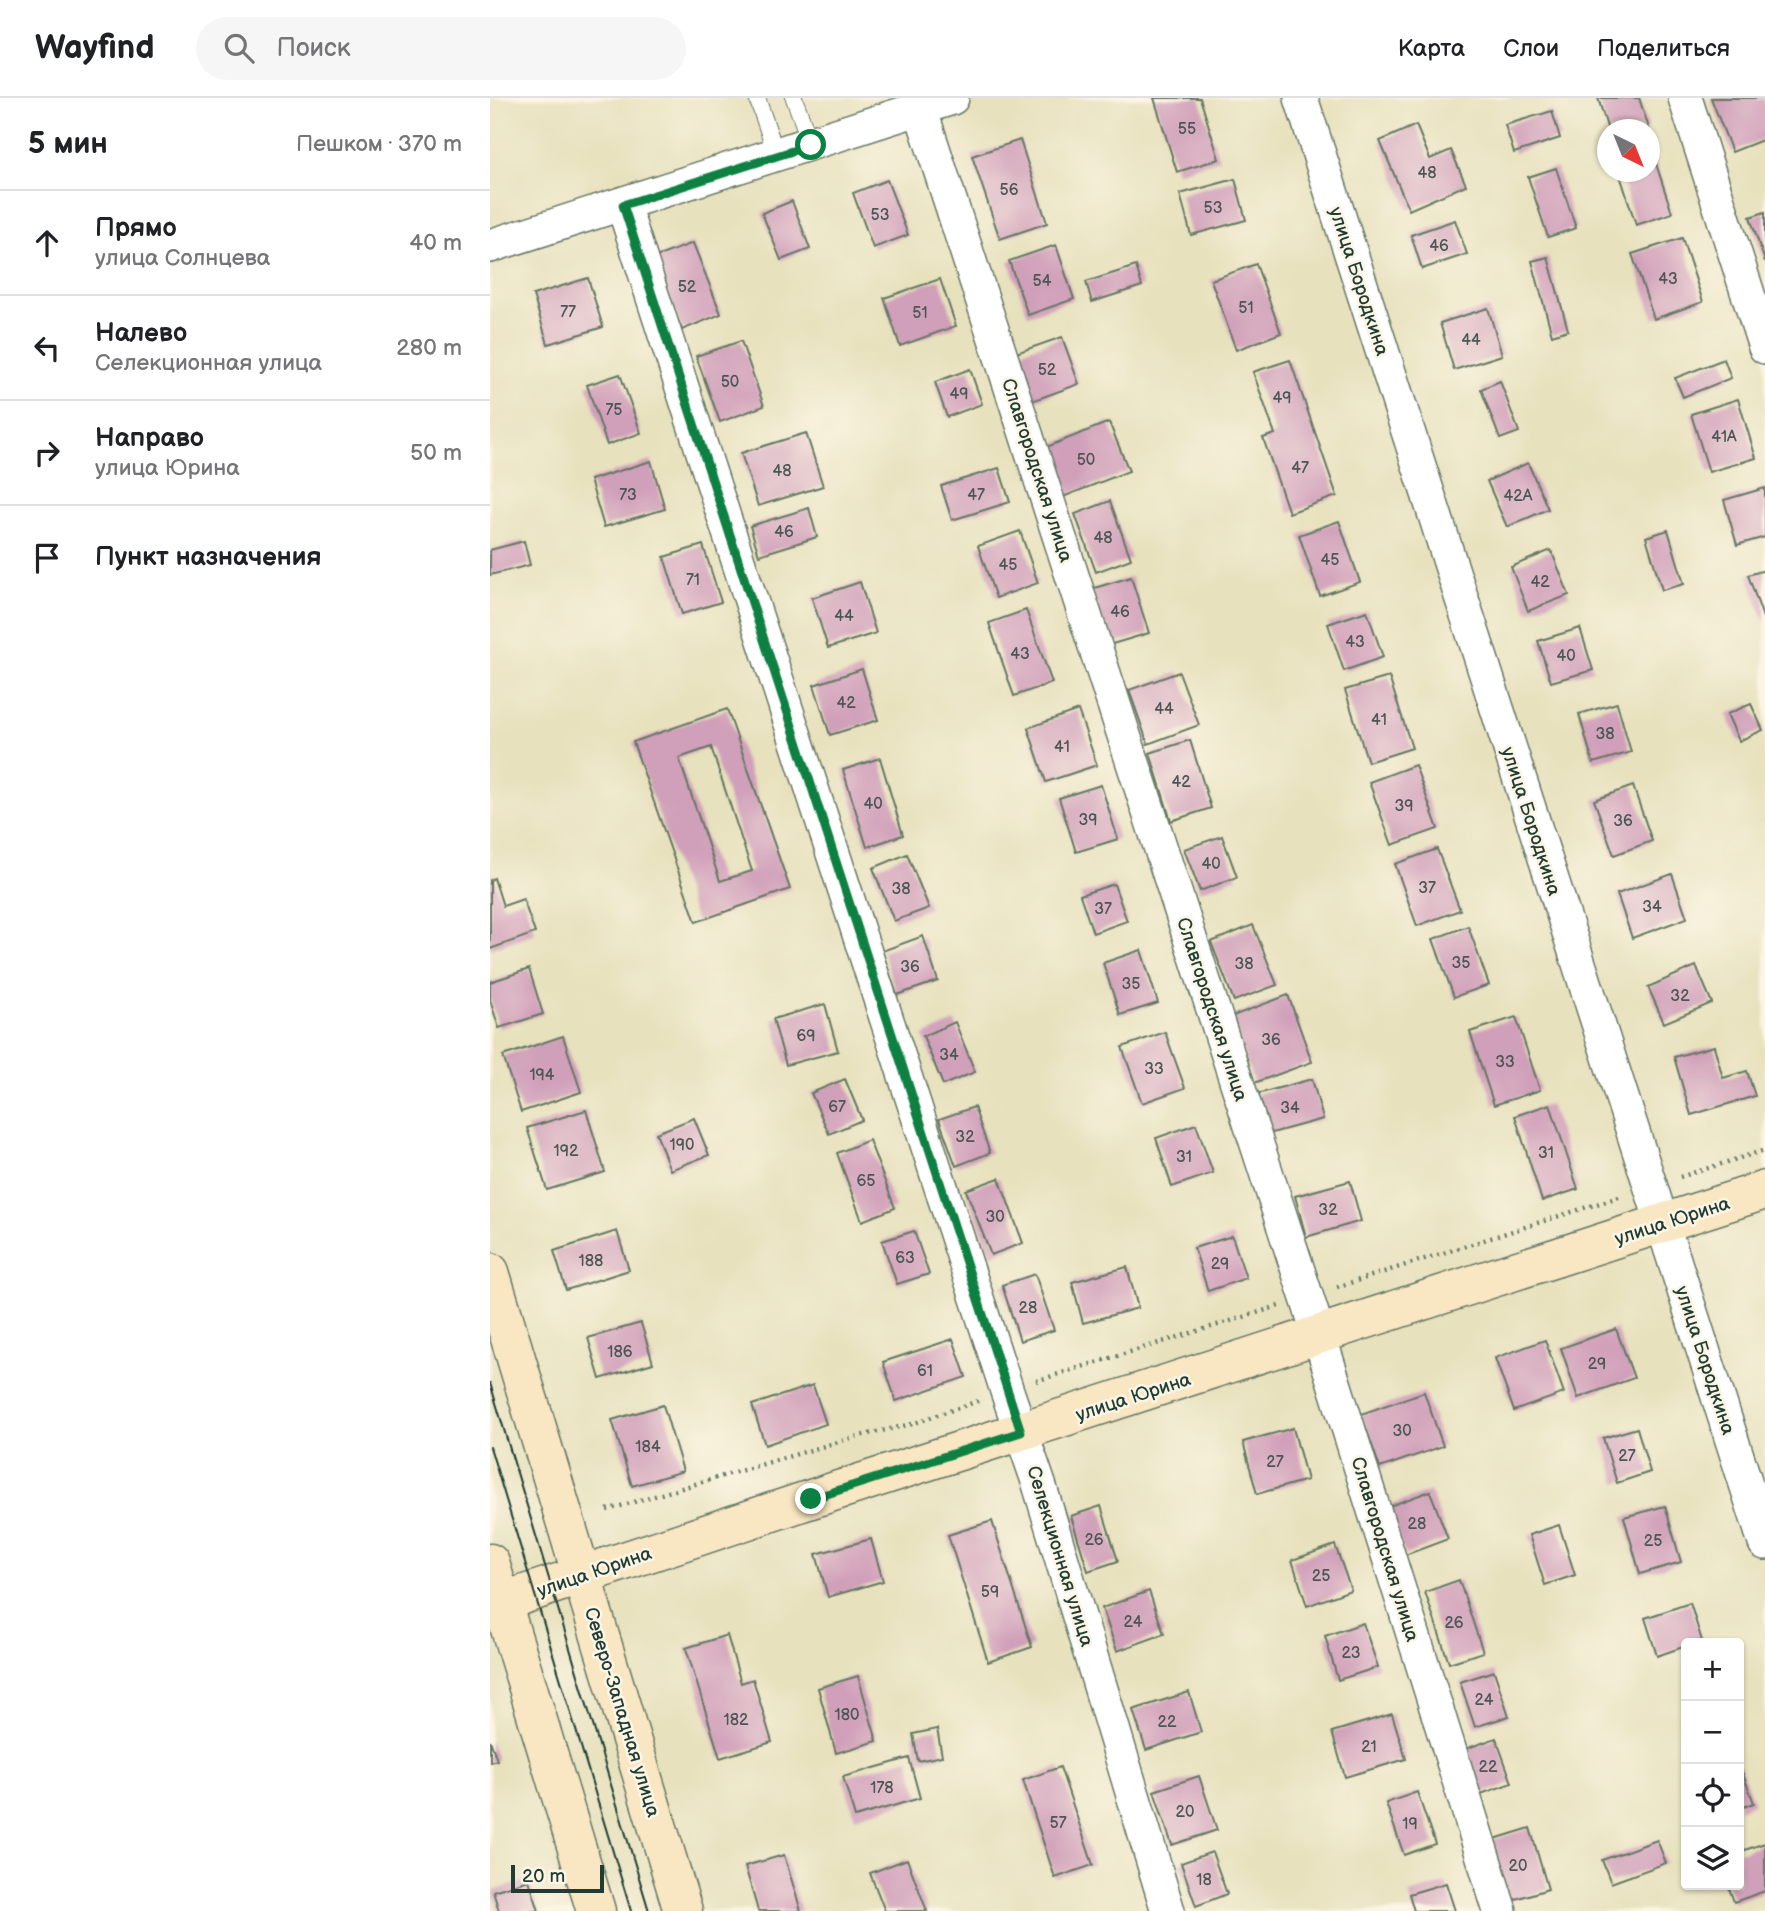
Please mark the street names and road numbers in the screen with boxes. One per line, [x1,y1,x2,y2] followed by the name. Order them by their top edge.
[1324,204,1393,359] street label: улица Бородкина
[996,376,1077,565] street label: Славгородская улица
[1496,744,1565,899] street label: улица Бородкина
[1171,915,1252,1104] street label: Славгородская улица
[1612,1192,1733,1251] street label: улица Юрина
[1670,1283,1739,1438] street label: улица Бородкина
[1073,1368,1194,1427] street label: улица Юрина
[1346,1454,1424,1645] street label: Славгородская улица
[1021,1463,1098,1650] street label: Селекционная улица
[534,1542,655,1603] street label: улица Юрина
[579,1605,664,1820] street label: Северо-Западная улица

